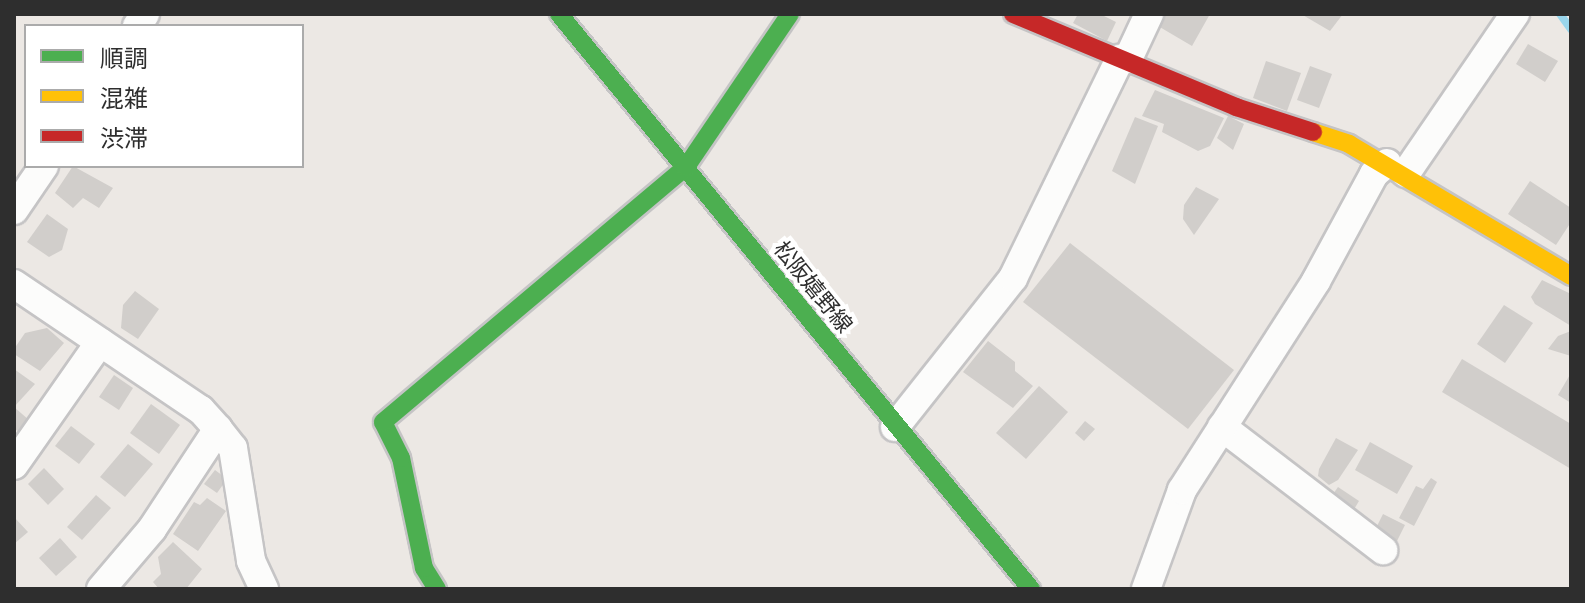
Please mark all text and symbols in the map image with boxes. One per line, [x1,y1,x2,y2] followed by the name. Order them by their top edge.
[24,24,304,168] legend
[100,43,148,74] text: 順調
[100,83,148,114] text: 混雑
[100,123,148,154] text: 渋滞
[768,236,858,338] street label: 松阪嬉野線

